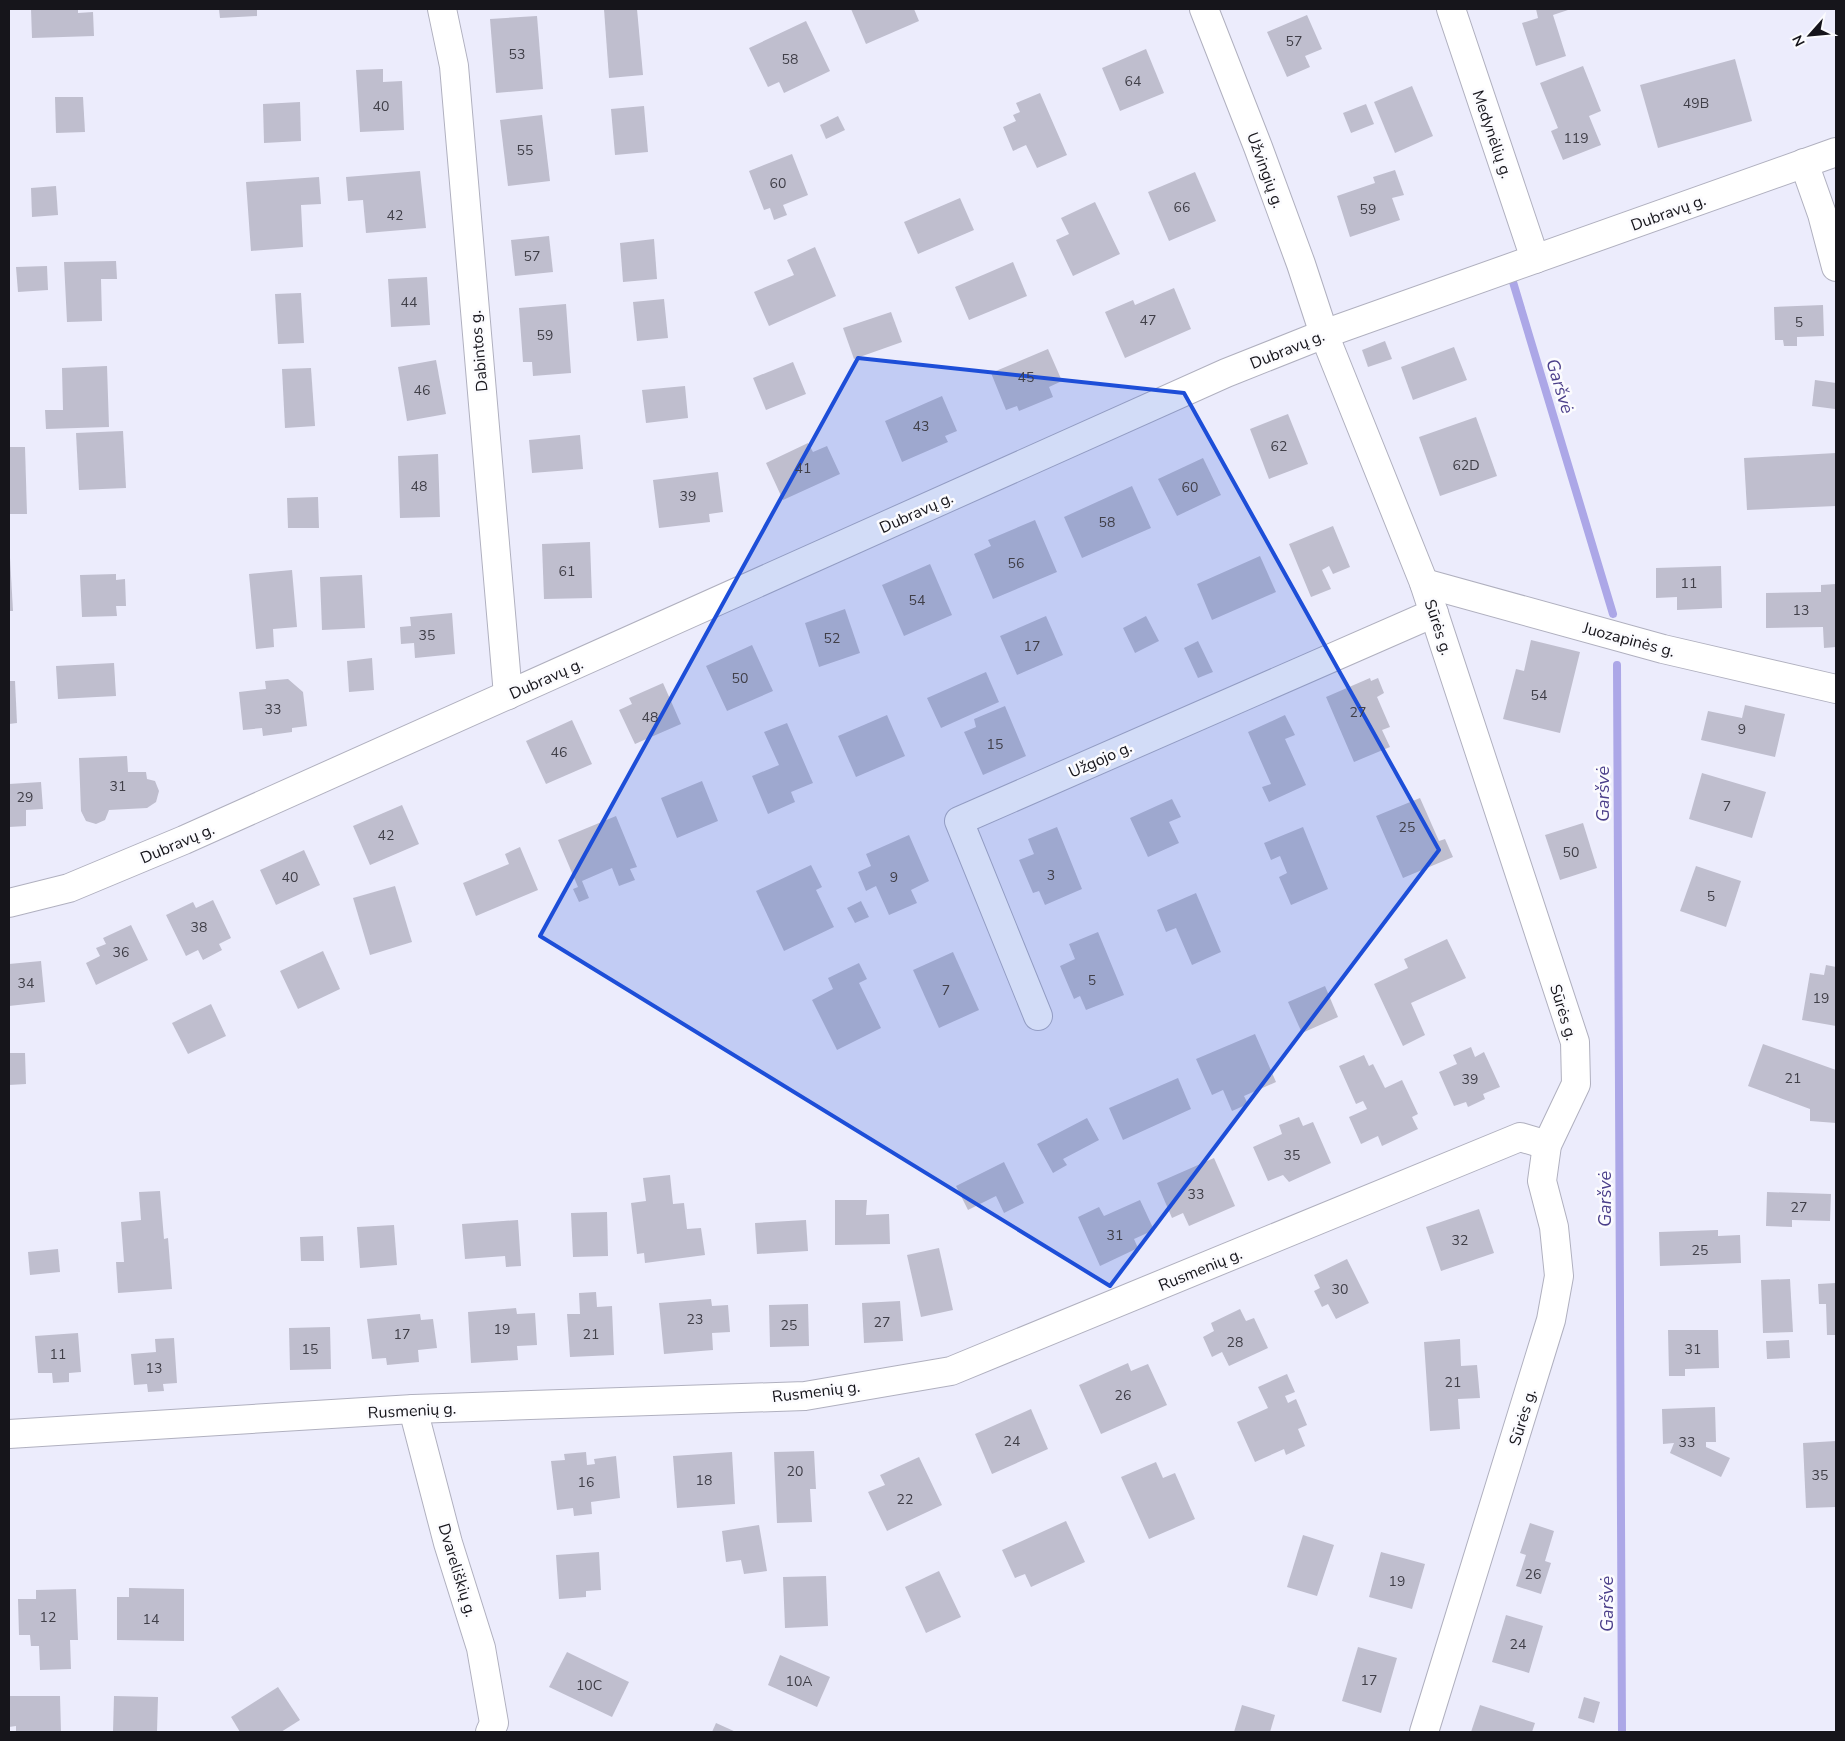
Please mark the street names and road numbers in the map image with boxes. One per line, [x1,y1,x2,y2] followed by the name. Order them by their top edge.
[1467,87,1517,181] street label: Medynėlių g.
[1241,129,1289,211] street label: Užvingių g.
[1628,189,1709,237] street label: Dubravų g.
[464,309,494,393] street label: Dabintos g.
[1247,325,1328,375] street label: Dubravų g.
[876,487,957,539] street label: Dubravų g.
[1419,596,1457,658] street label: Sūrės g.
[1579,617,1677,663] street label: Juozapinės g.
[506,653,587,705] street label: Dubravų g.
[1065,736,1135,784] street label: Užgojo g.
[137,818,218,869] street label: Dubravų g.
[1544,981,1582,1043] street label: Sūrės g.
[1155,1243,1246,1297] street label: Rusmenių g.
[771,1376,861,1408] street label: Rusmenių g.
[1504,1386,1542,1448] street label: Sūrės g.
[367,1398,457,1424] street label: Rusmenių g.
[432,1521,482,1620] street label: Dvareliškių g.

